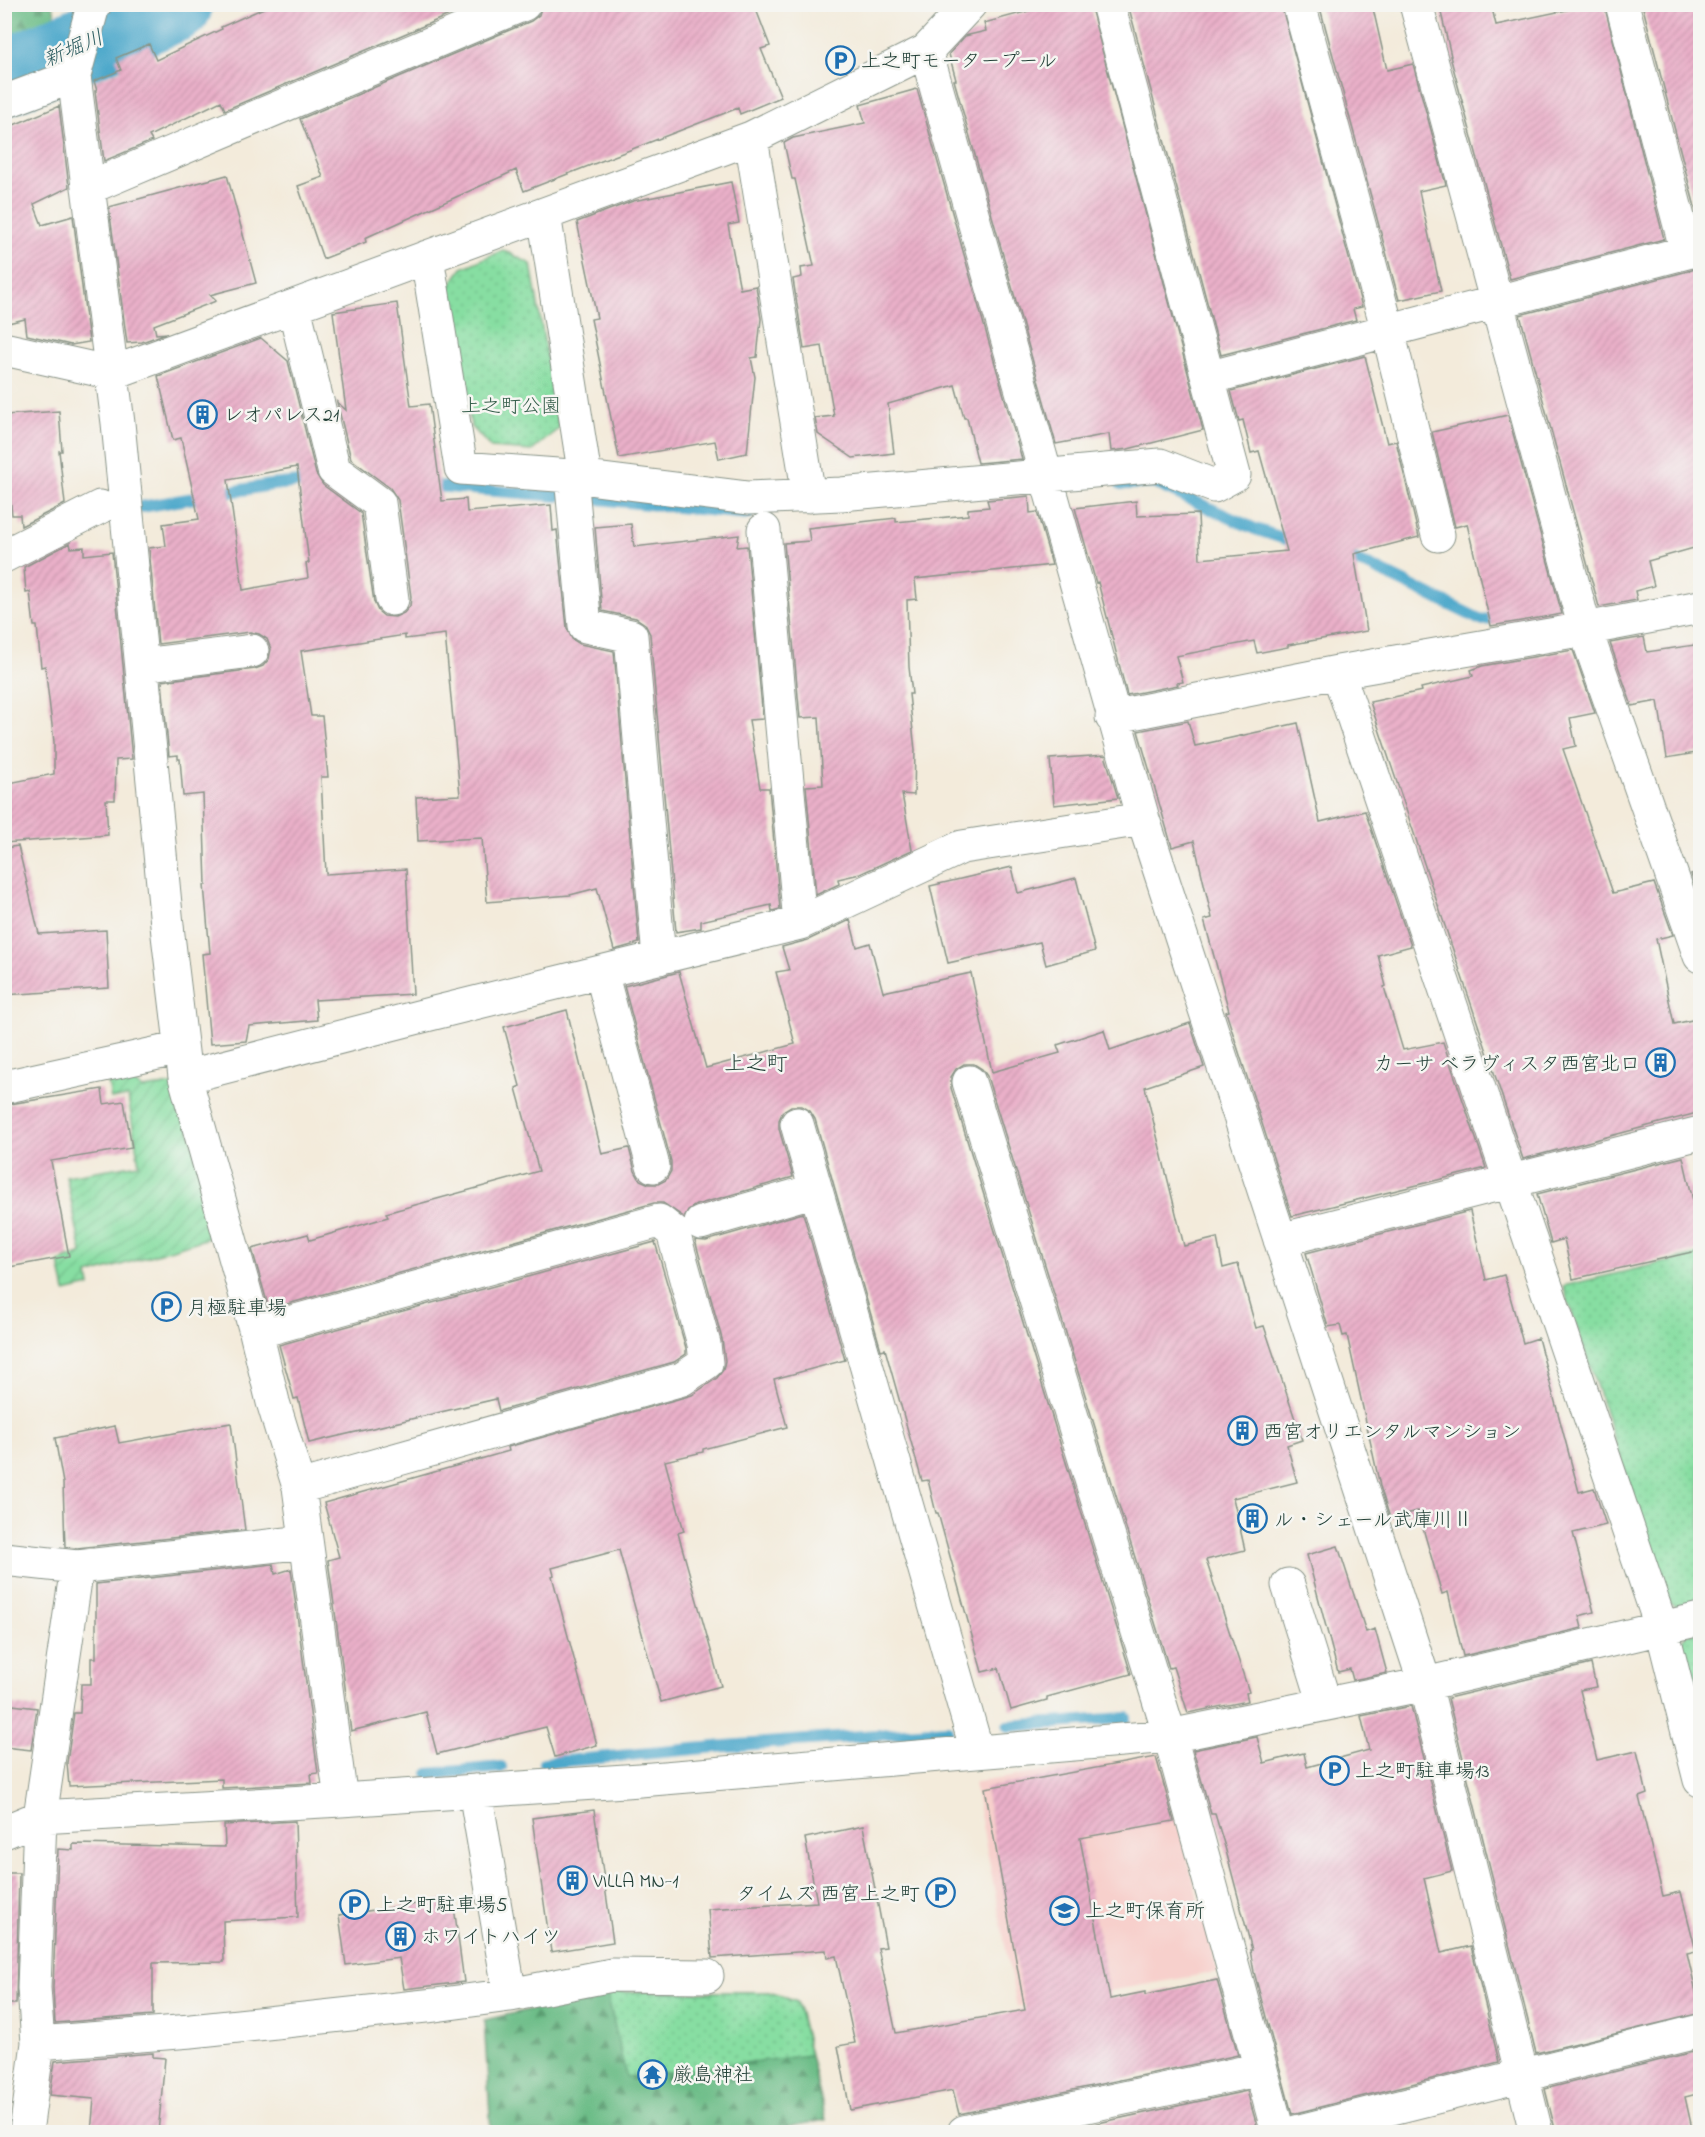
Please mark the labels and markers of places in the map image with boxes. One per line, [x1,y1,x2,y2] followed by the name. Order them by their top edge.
[824,44,856,76] parking icon: 上之町モータープール
[861,48,1057,77] place label: 上之町モータープール
[186,398,218,430] building icon: レオパレス21
[223,402,339,431] place label: レオパレス21
[1645,1047,1677,1079] building icon: カーサ ベラヴィスタ西宮北口
[1374,1051,1640,1080] place label: カーサ ベラヴィスタ西宮北口
[150,1291,182,1323] parking icon: 月極駐車場
[187,1295,287,1324] place label: 月極駐車場
[1226,1415,1258,1447] building icon: 西宮オリエンタルマンション
[1263,1419,1521,1448] place label: 西宮オリエンタルマンション
[1237,1503,1269,1535] building icon: ル・シェール武庫川Ⅱ
[1274,1507,1473,1536] place label: ル・シェール武庫川Ⅱ
[1318,1754,1350,1786] parking icon: 上之町駐車場13
[1355,1758,1490,1787] place label: 上之町駐車場13
[556,1864,588,1896] building icon: VILLA MN-1
[592,1868,679,1897] place label: VILLA MN-1
[925,1877,957,1909] parking icon: タイムズ 西宮上之町
[737,1881,920,1910] place label: タイムズ 西宮上之町
[339,1888,371,1920] parking icon: 上之町駐車場5
[376,1892,507,1921] place label: 上之町駐車場5
[1048,1894,1080,1926] school or university icon: 上之町保育所
[1085,1898,1205,1927] place label: 上之町保育所
[384,1920,416,1952] building icon: ホワイトハイツ
[421,1924,561,1953] place label: ホワイトハイツ
[636,2058,668,2090] temple icon: 厳島神社
[673,2062,753,2091] place label: 厳島神社

